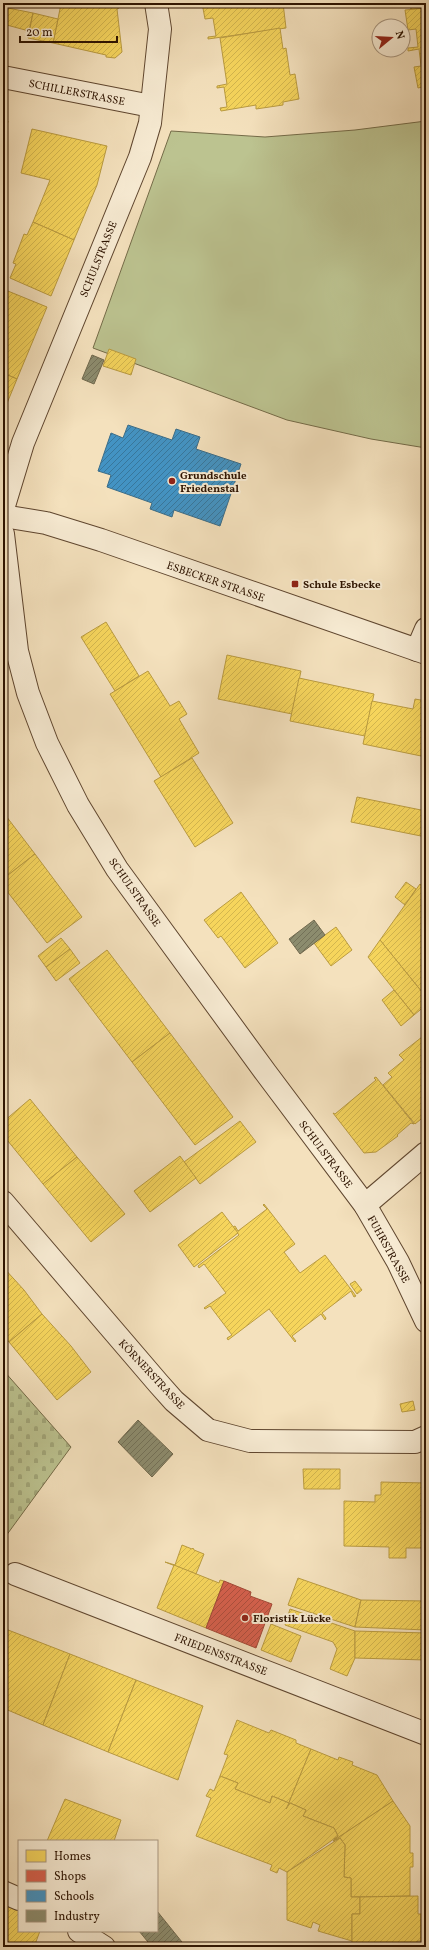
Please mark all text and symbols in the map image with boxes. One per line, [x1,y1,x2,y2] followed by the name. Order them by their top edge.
[20,18,117,44] scale bar
[371,18,411,58] north arrow
[26,25,53,41] text: 20 m
[391,29,407,41] text: N
[27,77,126,110] street label: SCHILLERSTRASSE
[77,219,122,300] street label: SCHULSTRASSE
[180,469,247,497] place label: Grundschule Friedenstal
[167,476,177,486] marker: Grundschule Friedenstal
[164,559,267,606] street label: ESBECKER STRASSE
[303,578,381,593] place label: Schule Esbecke
[290,579,300,589] marker: Schule Esbecke
[104,855,163,931] street label: SCHULSTRASSE
[294,1118,355,1192] street label: SCHULSTRASSE
[363,1213,413,1287] street label: FUHRSTRASSE
[114,1337,188,1414] street label: KÖRNERSTRASSE
[253,1612,331,1627] place label: Floristik Lücke
[240,1613,250,1623] marker: Floristik Lücke
[172,1631,270,1680] street label: FRIEDENSSTRASSE
[18,1840,158,1932] legend
[54,1849,91,1865] text: Homes
[54,1869,86,1885] text: Shops
[54,1889,94,1905] text: Schools
[54,1909,100,1925] text: Industry

